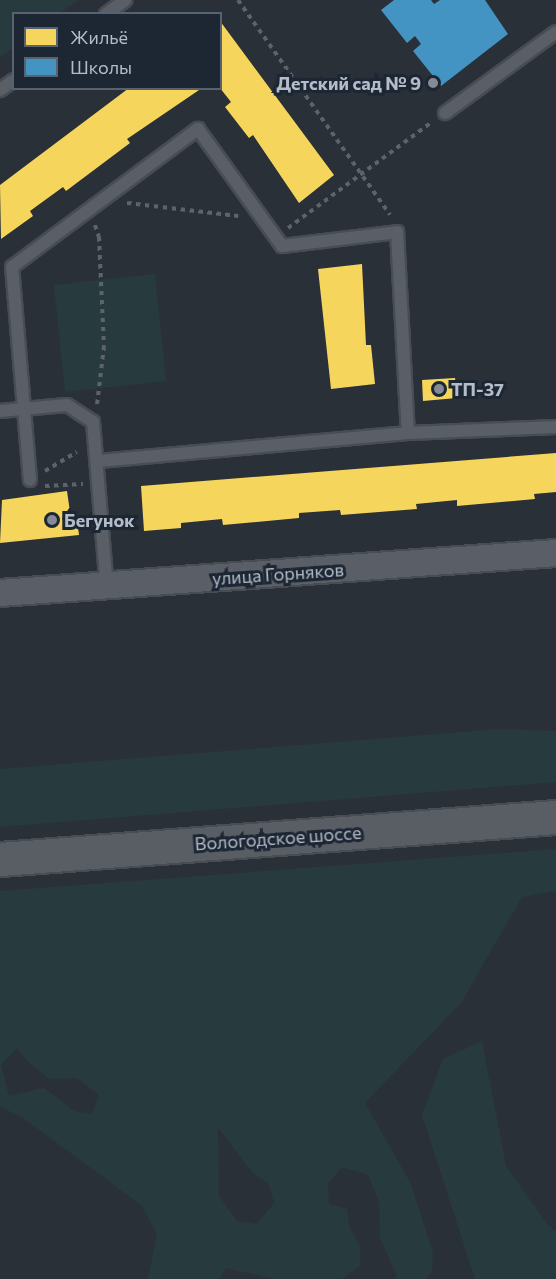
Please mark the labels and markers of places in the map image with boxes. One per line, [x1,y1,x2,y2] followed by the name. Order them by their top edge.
[277,72,421,94] place label: Детский сад № 9
[426,76,440,90] marker: Детский сад № 9
[451,378,504,400] place label: ТП-37
[432,382,446,396] marker: ТП-37
[64,509,134,531] place label: Бегунок
[45,513,59,527] marker: Бегунок

